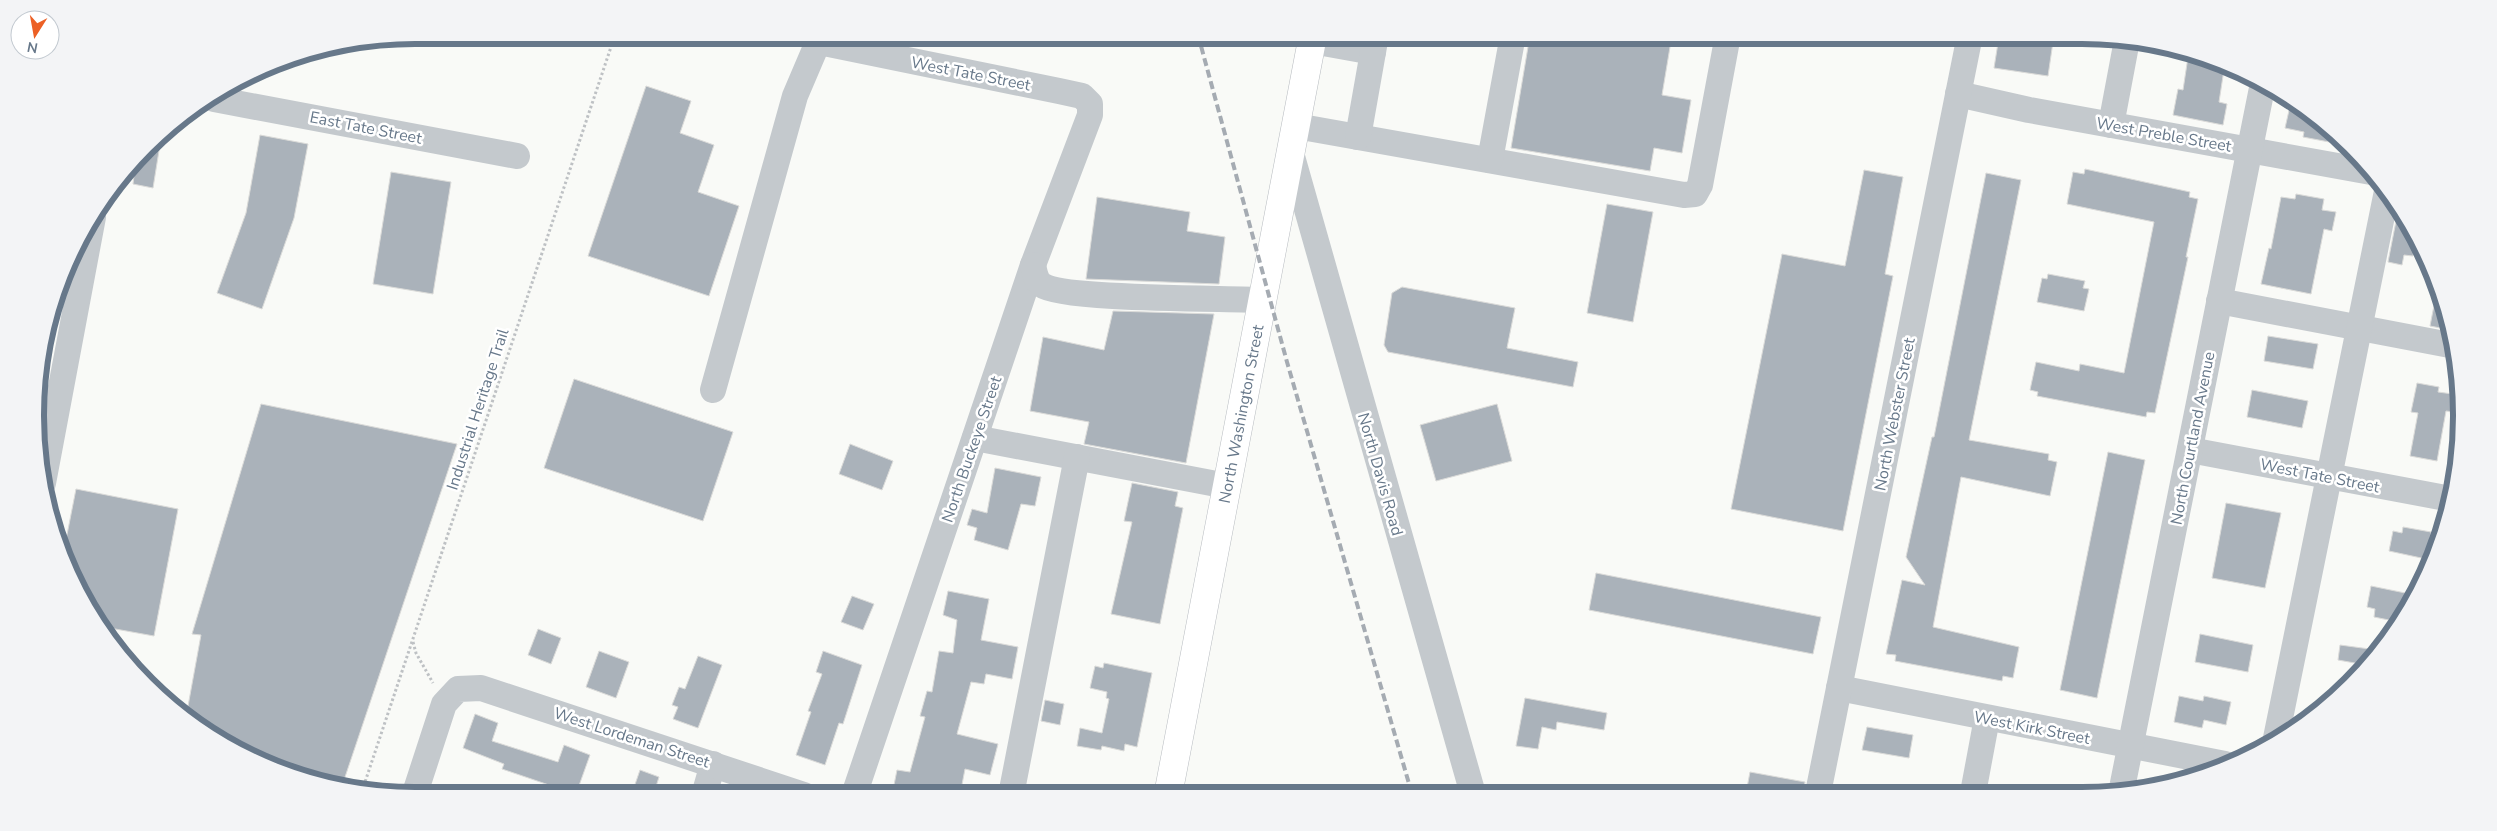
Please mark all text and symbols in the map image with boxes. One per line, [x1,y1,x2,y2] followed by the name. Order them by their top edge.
[10,10,60,60] north arrow
[26,37,40,58] text: N
[909,52,1033,96] street label: West Tate Street
[308,106,424,150] street label: East Tate Street
[2095,112,2234,158] street label: West Preble Street
[1214,323,1270,505] street label: North Washington Street
[441,325,515,493] street label: Industrial Heritage Trail
[1869,335,1921,493] street label: North Webster Street
[2165,350,2221,527] street label: North Courtland Avenue
[937,373,1007,525] street label: North Buckeye Street
[1352,410,1408,538] street label: North Davis Road
[2258,454,2382,498] street label: West Tate Street
[551,702,713,774] street label: West Lordeman Street
[1972,706,2092,750] street label: West Kirk Street

